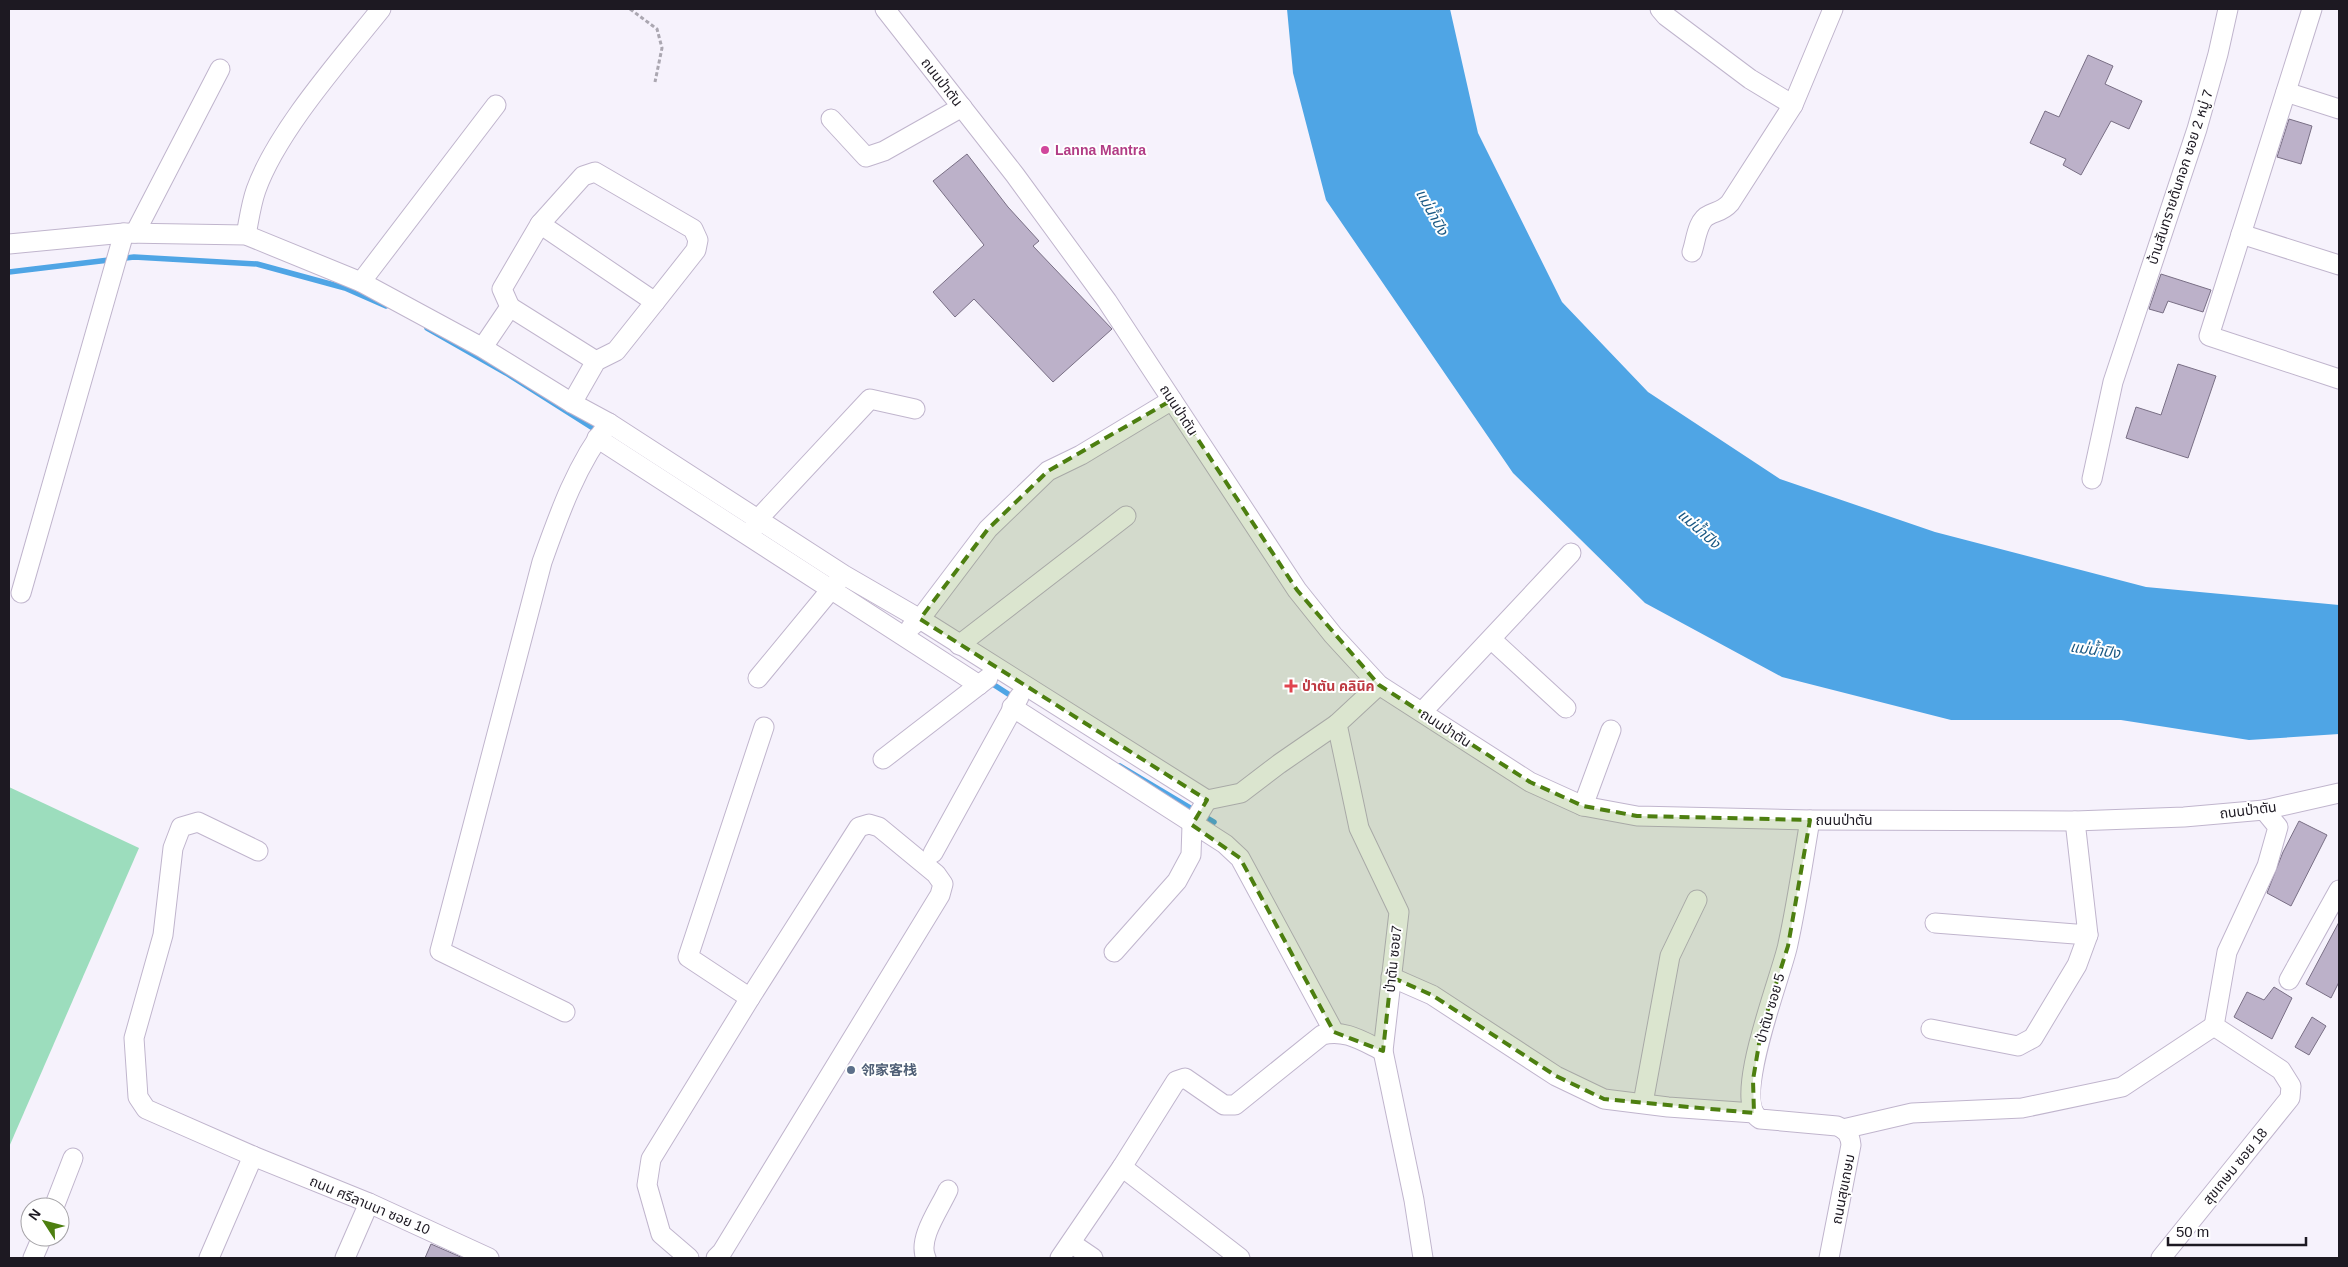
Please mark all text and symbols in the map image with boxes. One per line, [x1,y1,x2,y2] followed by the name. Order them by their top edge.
[918,55,966,109] street label: ถนนป่าตัน
[2144,87,2217,267] street label: บ้านสันทรายต้นกอก ซอย 2 หมู่ 7
[1055,142,1146,158] place label: Lanna Mantra
[1039,144,1051,156] marker: Lanna Mantra
[1413,185,1454,239] water label: แม่น้ำปิง
[1157,382,1201,438] street label: ถนนป่าตัน
[1675,504,1726,552] water label: แม่น้ำปิง
[2069,636,2122,662] water label: แม่น้ำปิง
[1302,678,1375,694] place label: ป่าตัน คลินิค
[1284,679,1298,693] marker: ป่าตัน คลินิค
[1418,706,1474,750] street label: ถนนป่าตัน
[2219,799,2277,821] street label: ถนนป่าตัน
[1815,812,1873,828] street label: ถนนป่าตัน
[1382,924,1405,993] street label: ป่าตัน ซอย7
[1752,971,1788,1044] street label: ป่าตัน ซอย 5
[861,1062,917,1078] place label: 邻家客栈
[845,1064,857,1076] marker: 邻家客栈
[2199,1125,2271,1208] street label: สุขเกษม ซอย 18
[1828,1152,1859,1226] street label: ถนนสุขเกษม
[307,1172,433,1238] street label: ถนน ศรีลานนา ซอย 10
[20,1197,70,1247] north arrow
[25,1206,44,1223] text: N
[2168,1214,2306,1246] scale bar
[2176,1223,2209,1240] text: 50 m

